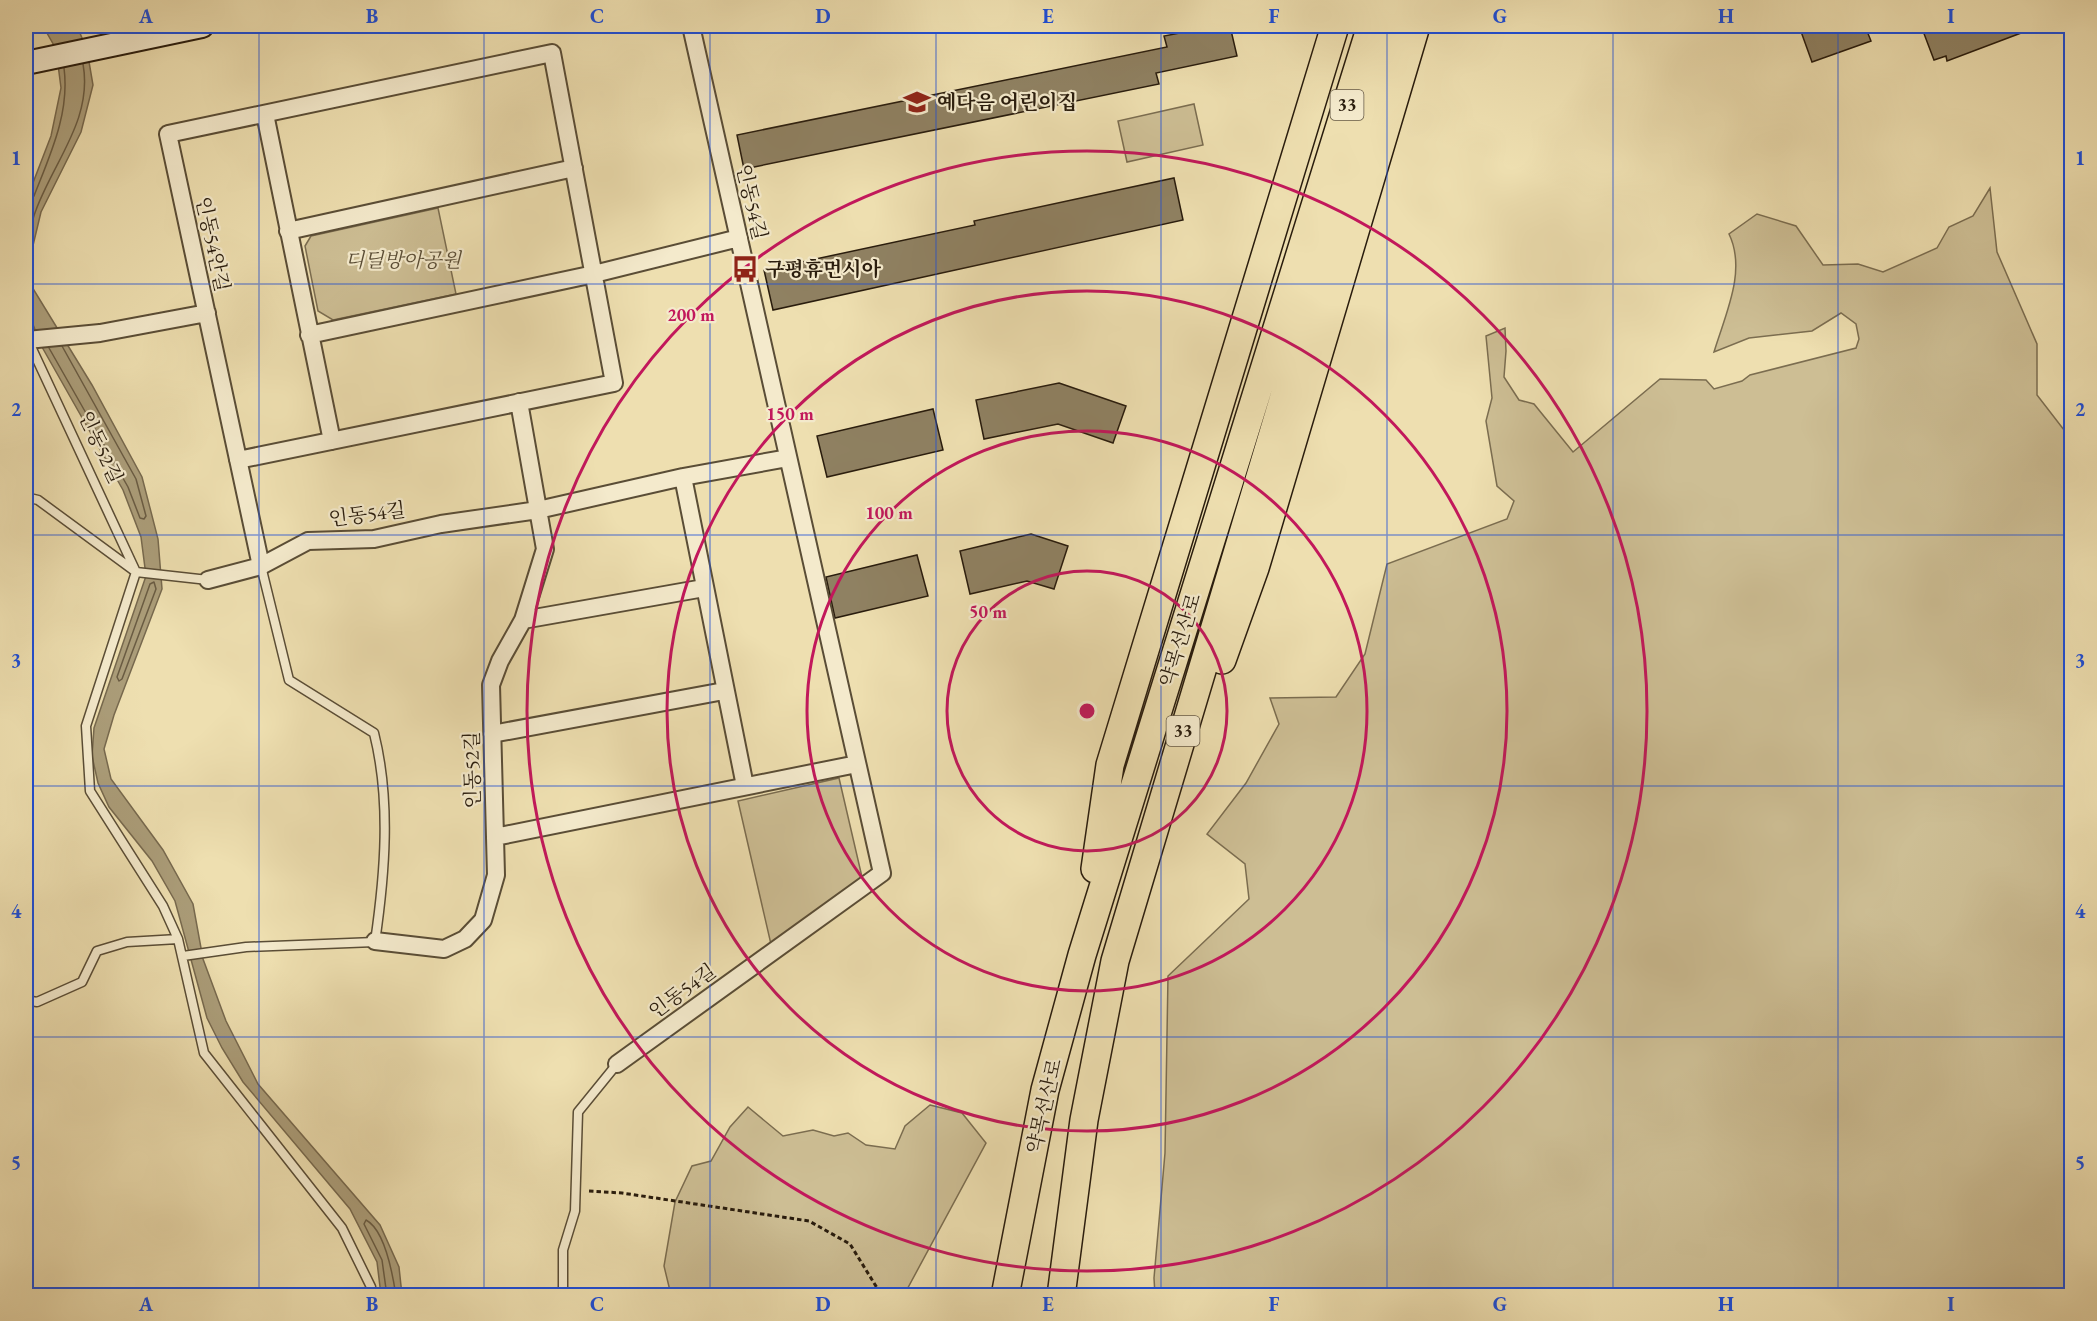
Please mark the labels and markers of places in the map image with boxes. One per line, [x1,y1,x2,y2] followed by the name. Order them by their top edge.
[902,87,932,117] school or university icon: 예다음 어린이집
[937,89,1077,115] place label: 예다음 어린이집
[730,254,760,284] bus stop icon: 구평휴먼시아
[765,256,882,282] place label: 구평휴먼시아
[1077,701,1097,721] centre of rings

